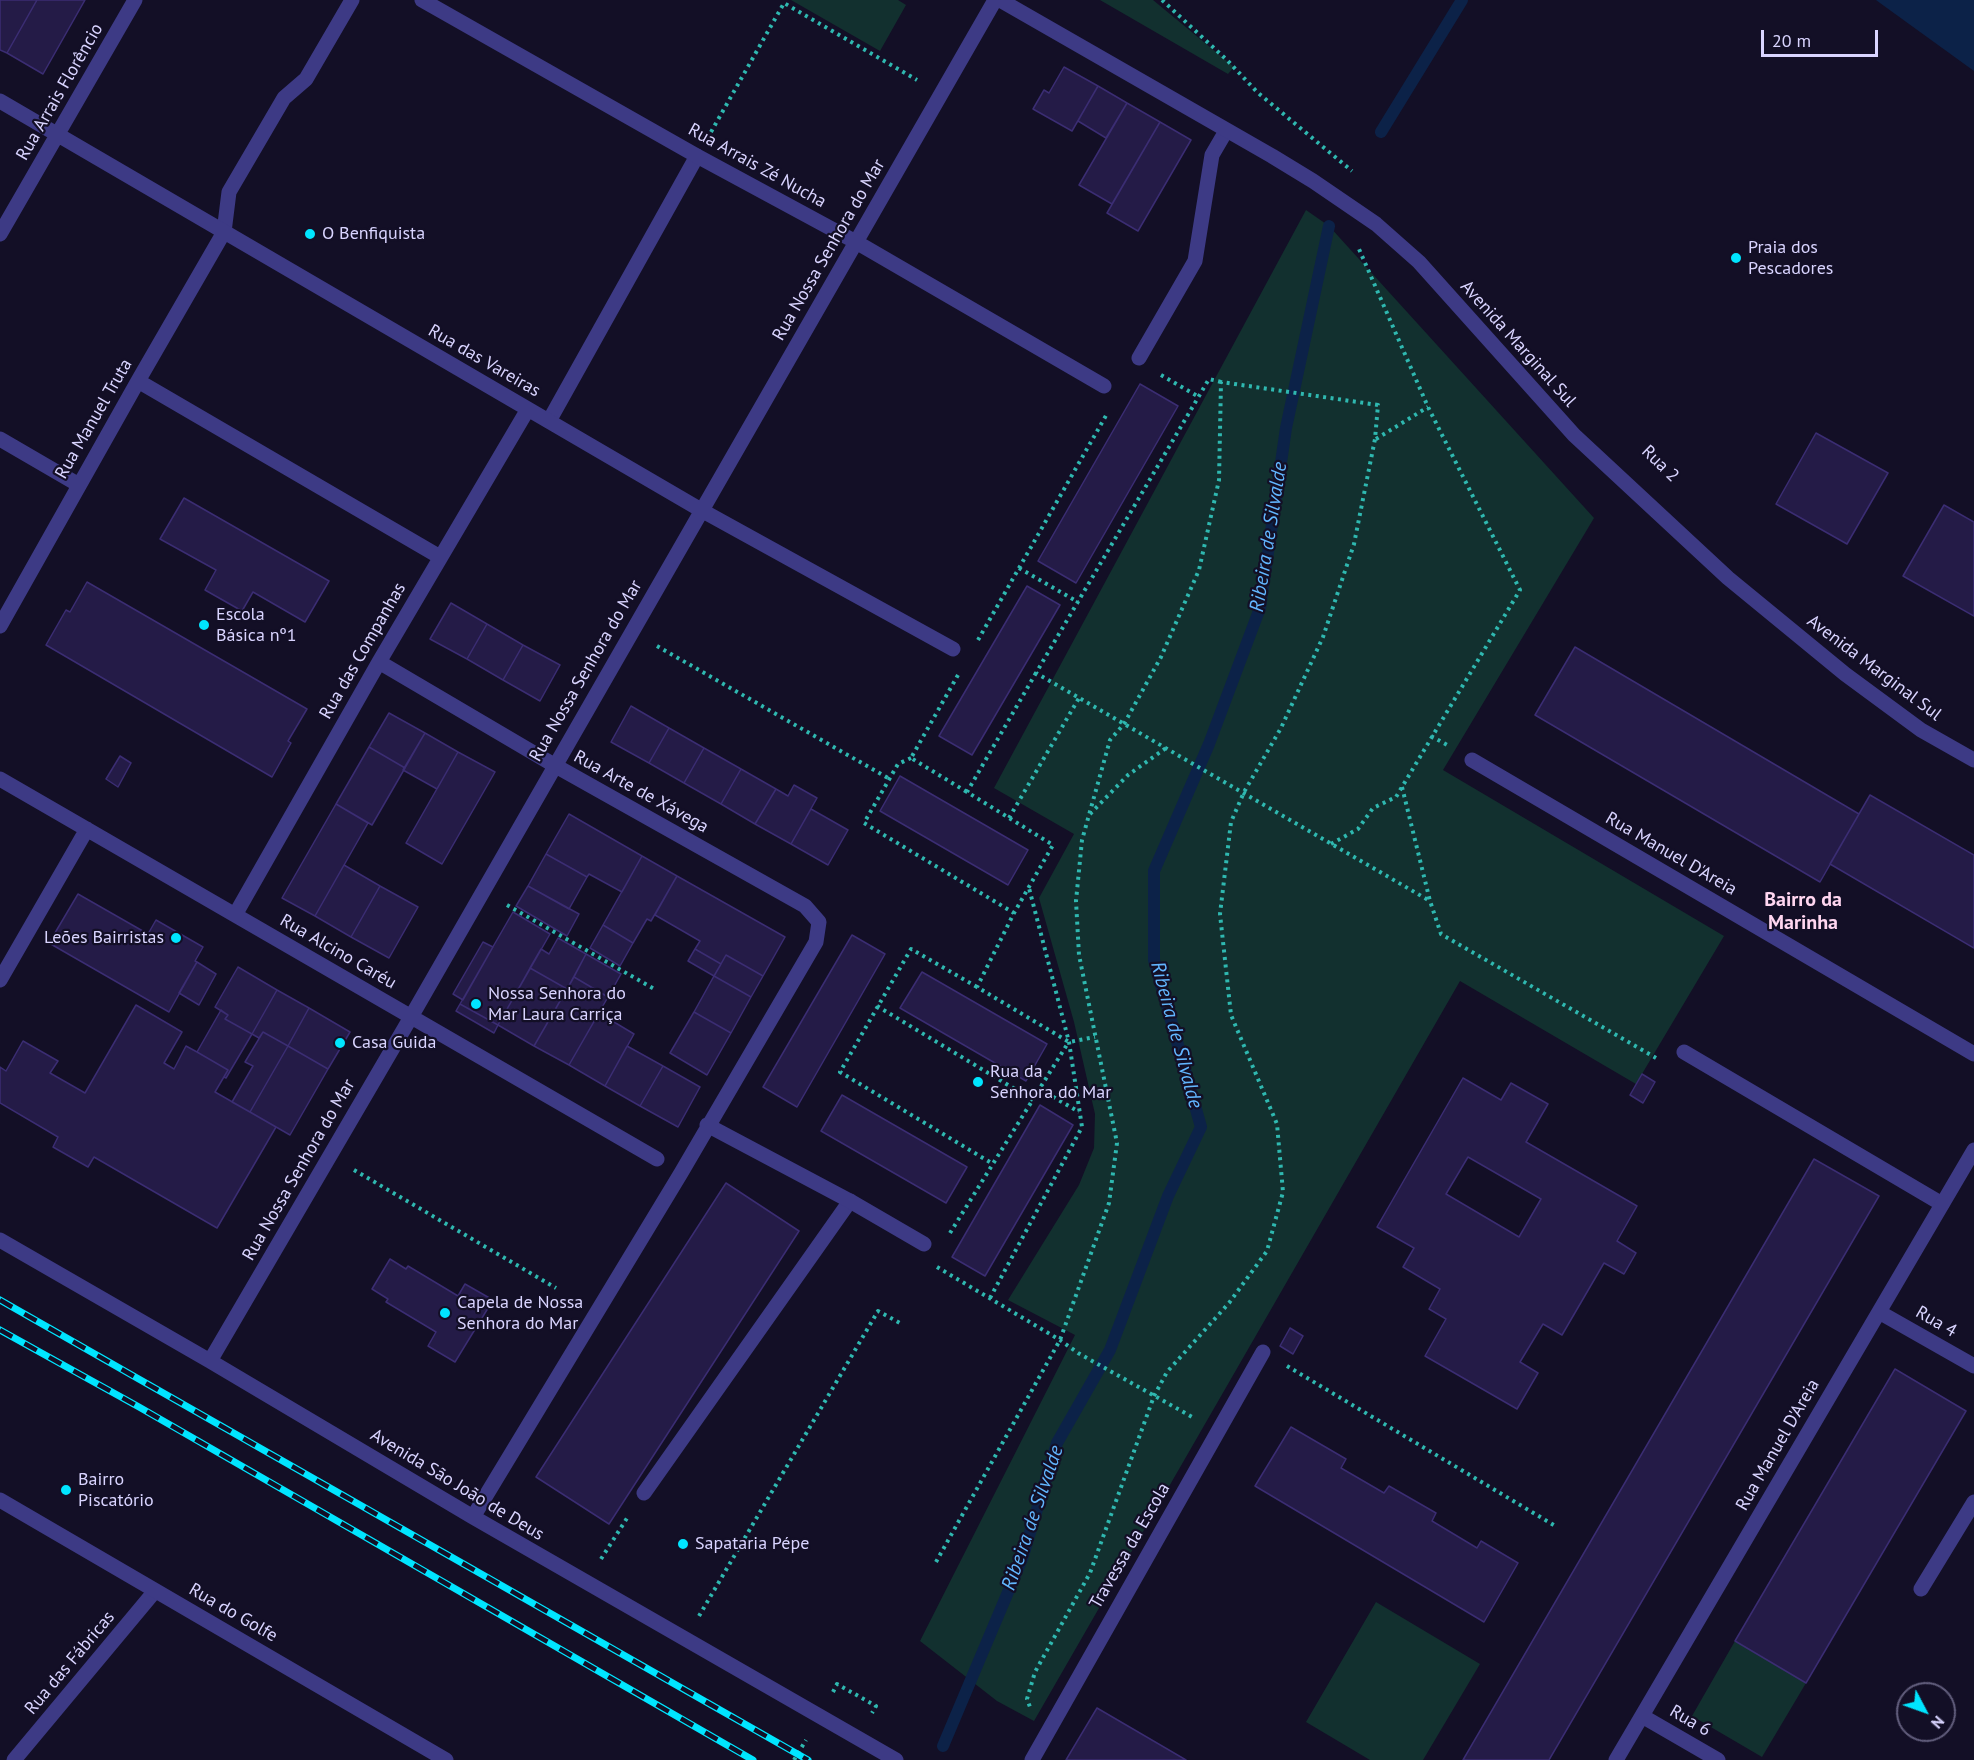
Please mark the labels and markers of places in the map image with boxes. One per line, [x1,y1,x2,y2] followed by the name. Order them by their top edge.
[322,223,425,245] place label: O Benfiquista
[303,227,317,241] marker: O Benfiquista
[1748,237,1833,280] place label: Praia dos Pescadores
[1729,251,1743,265] marker: Praia dos Pescadores
[216,604,297,646] place label: Escola Básica nº1
[197,618,211,632] marker: Escola Básica nº1
[44,927,164,949] place label: Leões Bairristas
[169,931,183,945] marker: Leões Bairristas
[488,983,626,1026] place label: Nossa Senhora do Mar Laura Carriça
[469,997,483,1011] marker: Nossa Senhora do Mar Laura Carriça
[352,1032,436,1054] place label: Casa Guida
[333,1036,347,1050] marker: Casa Guida
[990,1061,1111,1104] place label: Rua da Senhora do Mar
[971,1075,985,1089] marker: Rua da Senhora do Mar
[457,1292,583,1334] place label: Capela de Nossa Senhora do Mar
[438,1306,452,1320] marker: Capela de Nossa Senhora do Mar
[78,1469,154,1512] place label: Bairro Piscatório
[59,1483,73,1497] marker: Bairro Piscatório
[695,1533,809,1555] place label: Sapataria Pépe
[676,1537,690,1551] marker: Sapataria Pépe

